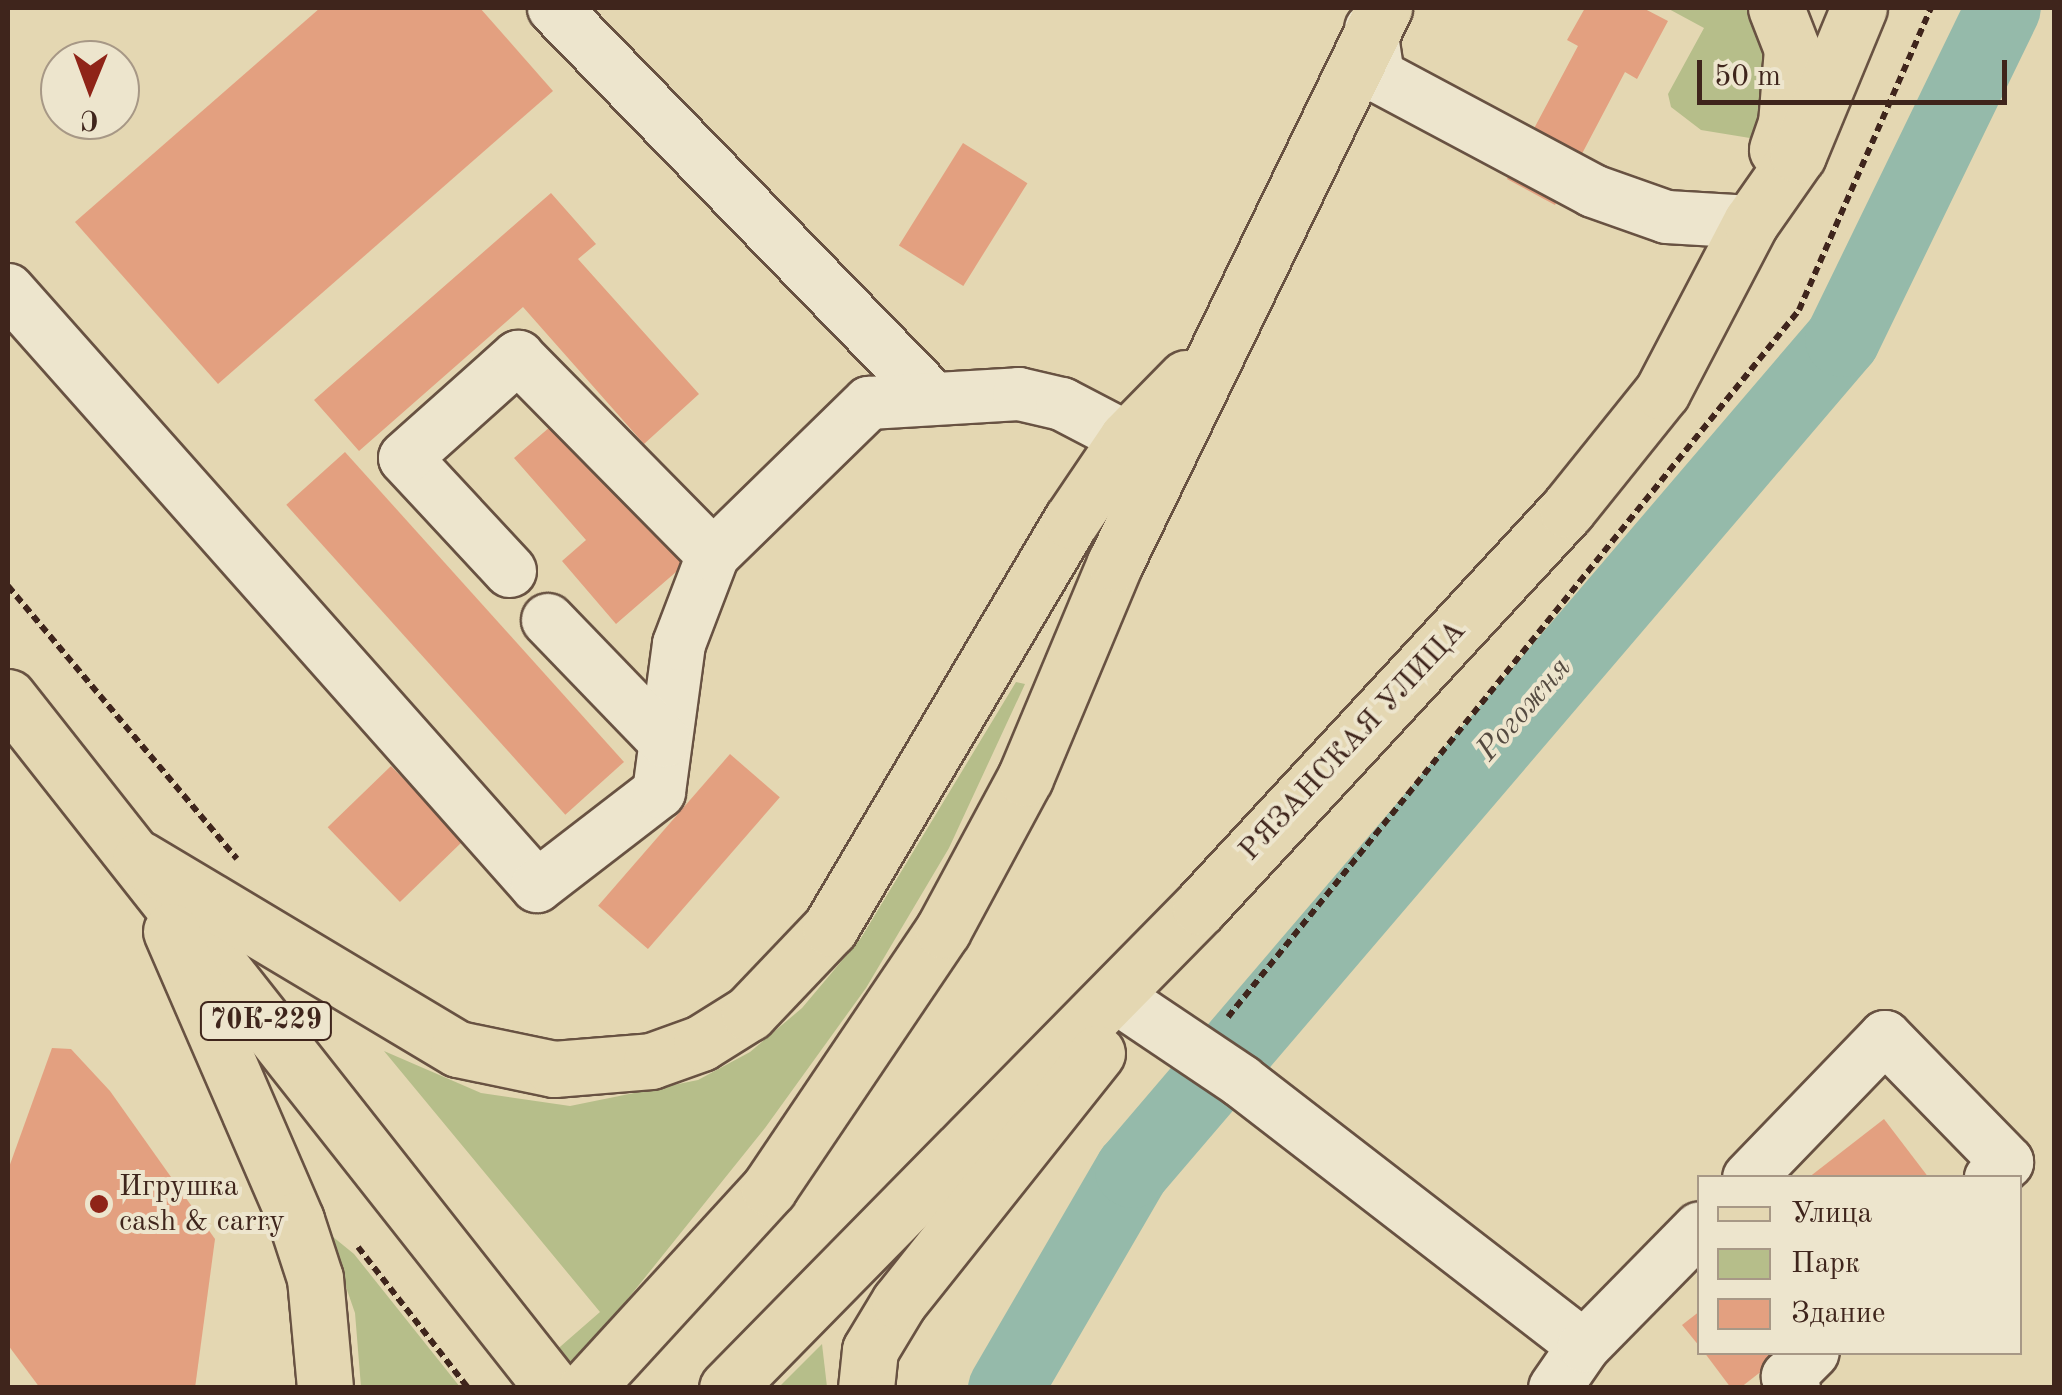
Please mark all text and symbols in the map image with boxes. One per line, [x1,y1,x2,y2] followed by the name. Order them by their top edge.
[40,40,140,140] north arrow
[1702,40,2012,102] scale bar
[1714,62,1781,92] text: 50 m
[80,104,99,132] text: С
[1232,613,1474,869] street label: РЯЗАНСКАЯ УЛИЦА
[1469,650,1581,770] water label: Рогожня
[198,998,334,1044] road number: 70К-229
[119,1169,285,1240] place label: Игрушка cash & carry
[1697,1175,2022,1355] legend
[88,1193,110,1215] marker: Игрушка cash & carry
[1791,1199,1872,1229] text: Улица
[1791,1249,1860,1279] text: Парк
[1791,1299,1886,1329] text: Здание

